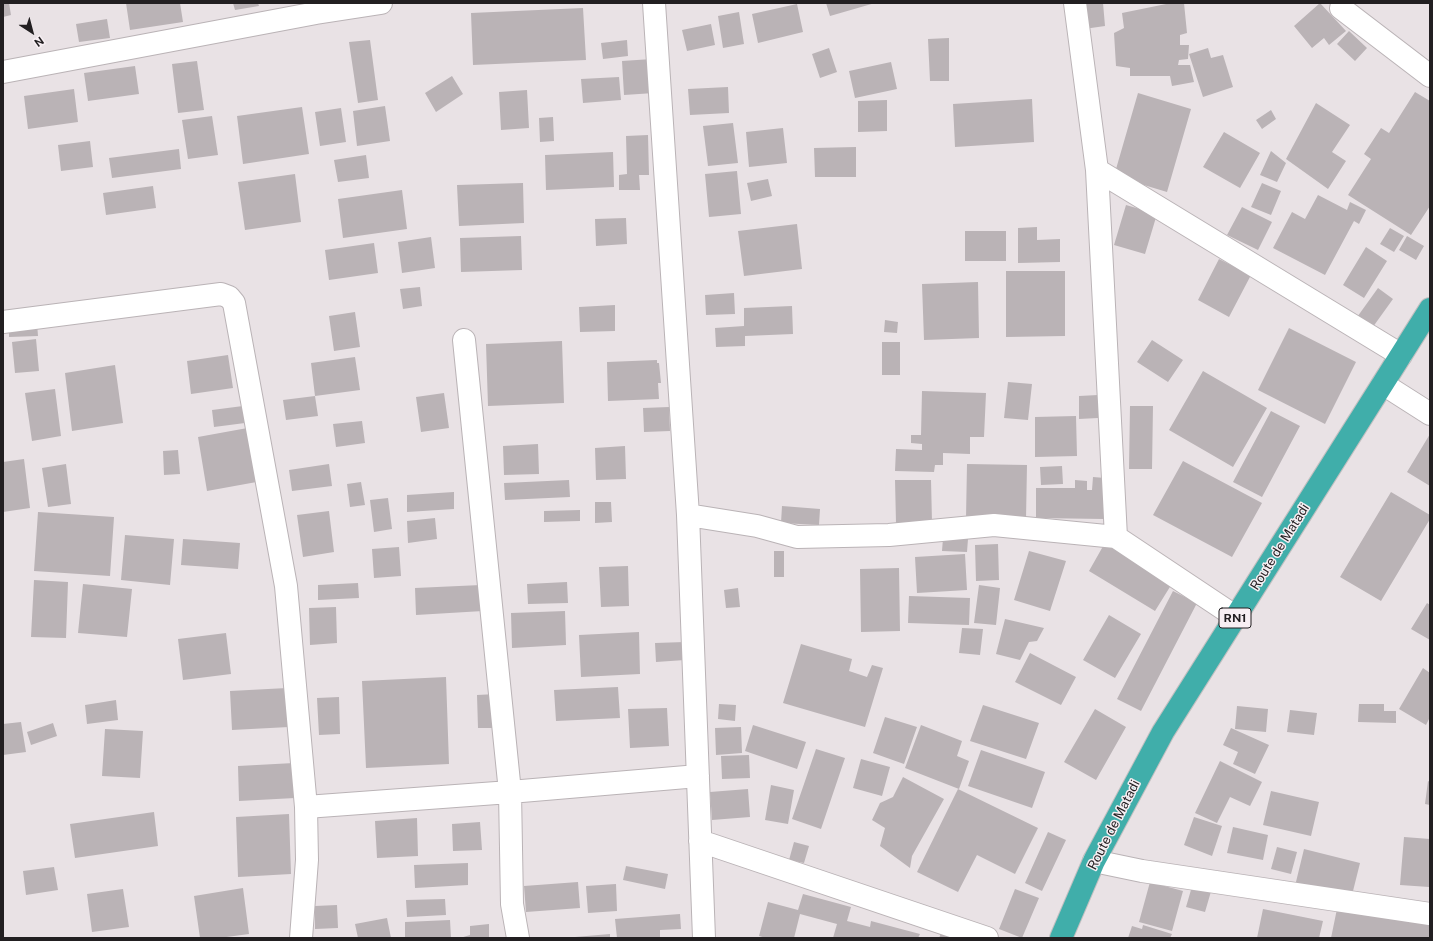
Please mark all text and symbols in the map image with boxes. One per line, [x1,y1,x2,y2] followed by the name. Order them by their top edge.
[12,12,52,52] north arrow
[32,34,46,49] text: N
[1247,501,1313,593] street label: Route de Matadi
[1219,608,1251,628] road number: RN1
[1085,777,1143,873] street label: Route de Matadi

